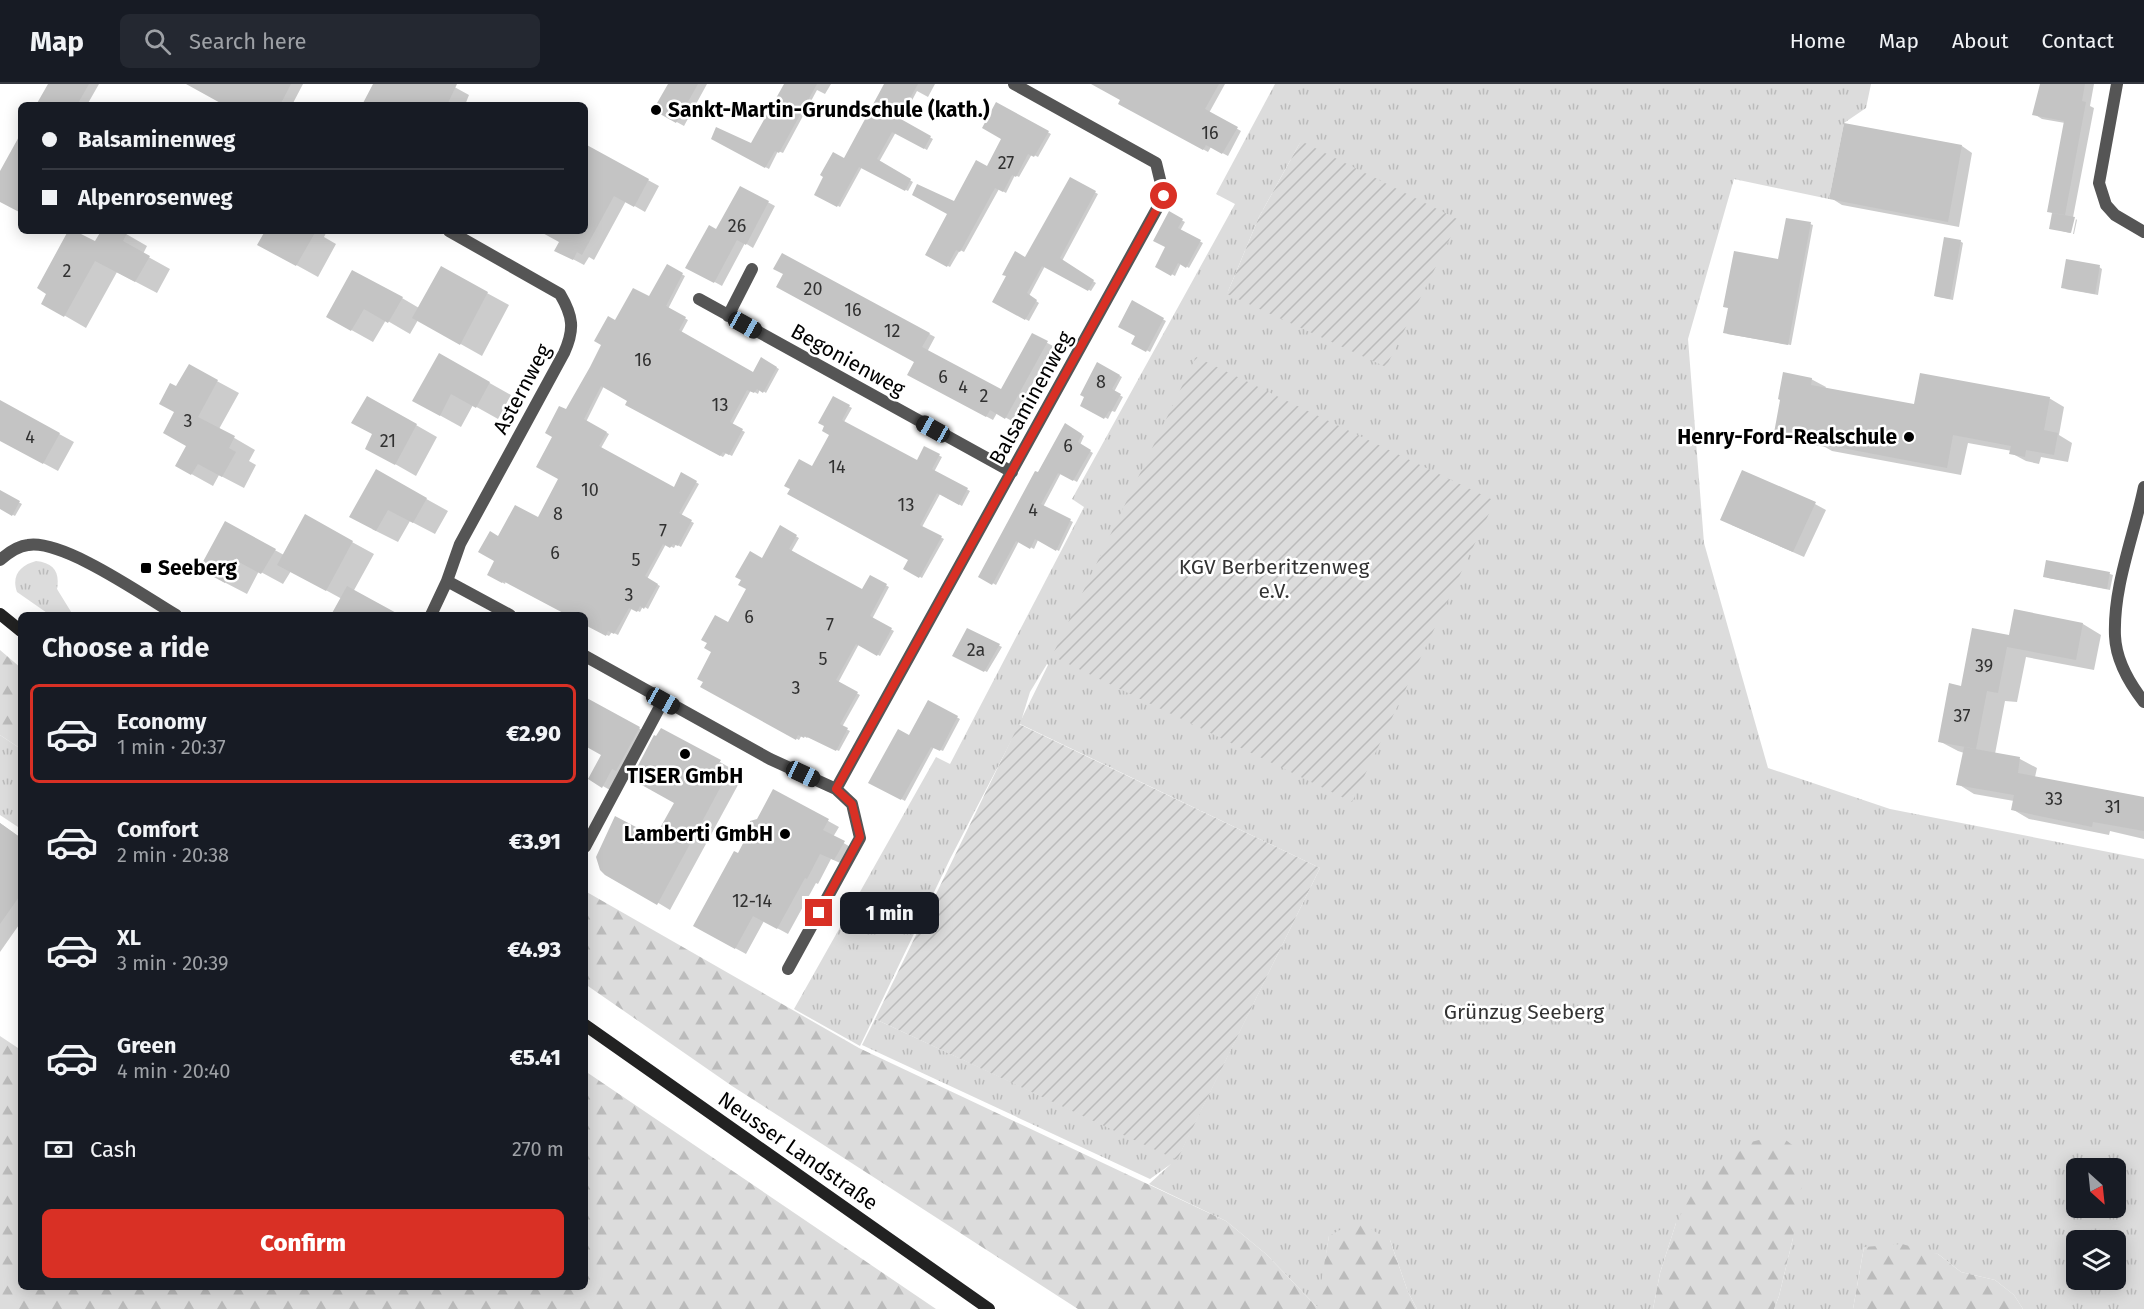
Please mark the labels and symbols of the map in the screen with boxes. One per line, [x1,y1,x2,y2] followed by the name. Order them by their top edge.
[668,97,990,123] place label: Sankt-Martin-Grundschule (kath.)
[649,103,663,117] marker: Sankt-Martin-Grundschule (kath.)
[1201,122,1219,144] house number: 16
[998,152,1014,174] house number: 27
[1150,182,1177,209] route start
[728,215,746,237] house number: 26
[63,260,72,282] house number: 2
[804,278,822,300] house number: 20
[844,299,862,321] house number: 16
[725,308,765,342] car
[786,318,910,402] street label: Begonienweg
[884,320,900,342] house number: 12
[984,327,1078,469] street label: Balsaminenweg
[487,339,557,439] street label: Asternweg
[634,349,652,371] house number: 16
[938,366,948,388] house number: 6
[1096,371,1106,393] house number: 8
[958,376,968,398] house number: 4
[980,385,989,407] house number: 2
[712,394,728,416] house number: 13
[184,410,192,432] house number: 3
[913,412,953,446] car
[1677,424,1897,450] place label: Henry-Ford-Realschule
[25,426,35,448] house number: 4
[380,430,396,452] house number: 21
[1902,430,1916,444] marker: Henry-Ford-Realschule
[1063,435,1073,457] house number: 6
[828,456,846,478] house number: 14
[581,479,599,501] house number: 10
[898,494,914,516] house number: 13
[1028,499,1038,521] house number: 4
[553,503,563,525] house number: 8
[659,520,667,542] house number: 7
[550,542,560,564] house number: 6
[631,549,641,571] house number: 5
[1179,554,1369,604] park label: KGV Berberitzenweg e.V.
[158,555,237,581] place label: Seeberg
[139,561,153,575] marker: Seeberg
[625,584,633,606] house number: 3
[744,606,754,628] house number: 6
[826,614,834,636] house number: 7
[967,639,985,661] house number: 2a
[818,648,828,670] house number: 5
[1975,655,1993,677] house number: 39
[792,677,800,699] house number: 3
[643,684,683,718] car
[1954,705,1970,727] house number: 37
[678,747,692,761] marker: TISER GmbH
[783,758,823,790] car
[627,763,743,789] place label: TISER GmbH
[2045,788,2063,810] house number: 33
[2105,796,2121,818] house number: 31
[624,821,773,847] place label: Lamberti GmbH
[778,827,792,841] marker: Lamberti GmbH
[732,890,772,912] house number: 12-14
[840,892,939,934] callout: 1 min
[805,899,832,926] route end
[1444,999,1604,1025] park label: Grünzug Seeberg
[713,1086,883,1216] street label: Neusser Landstraße
[2066,1158,2126,1218] north arrow

